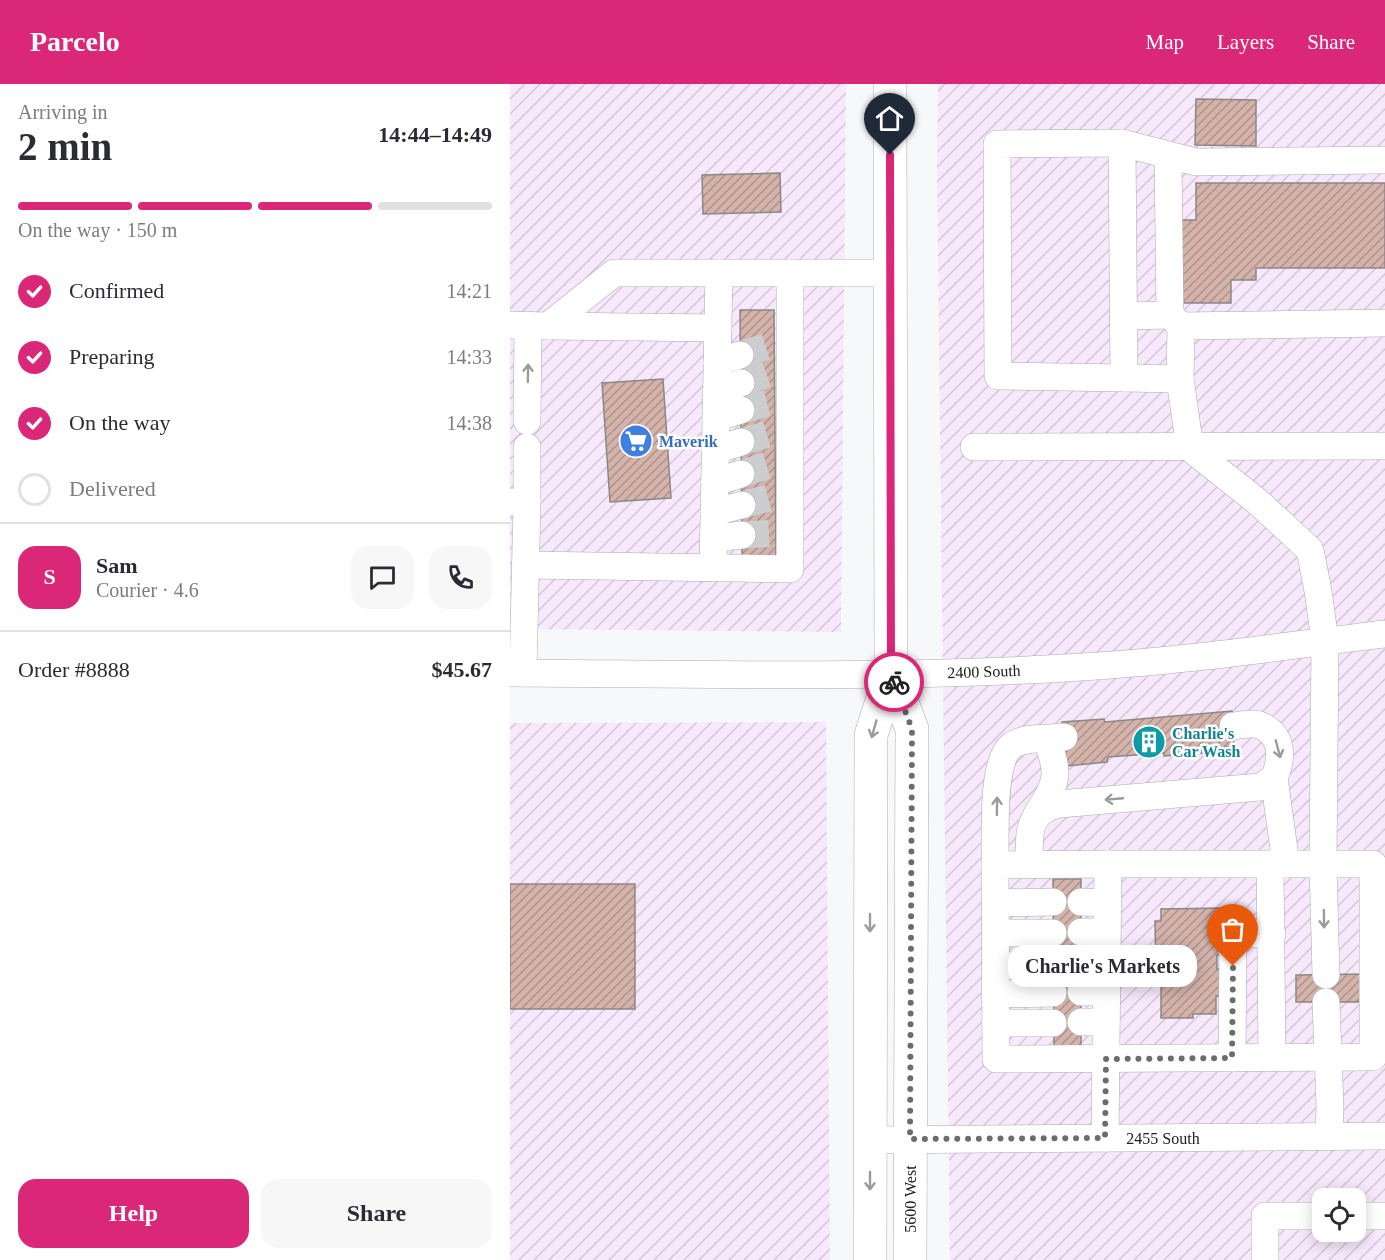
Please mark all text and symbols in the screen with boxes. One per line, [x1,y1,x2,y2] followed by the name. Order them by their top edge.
[30,26,120,57] text: Parcelo
[1146,30,1184,54] text: Map
[1217,30,1274,54] text: Layers
[1307,30,1355,54] text: Share
[864,93,915,155] pin
[18,101,107,123] text: Arriving in
[873,102,906,135] icon: home
[378,122,492,147] text: 14:44–14:49
[18,125,112,168] text: 2 min
[18,219,177,241] text: On the way · 150 m
[18,275,51,308] icon: check
[69,278,164,303] text: Confirmed
[446,280,492,302] text: 14:21
[18,341,51,374] icon: check
[69,344,155,369] text: Preparing
[446,346,492,368] text: 14:33
[522,363,533,383] one-way arrow
[18,407,51,440] icon: check
[69,410,170,435] text: On the way
[446,412,492,434] text: 14:38
[618,423,654,459] supermarket icon: Maverik
[659,433,718,450] place label: Maverik
[69,476,156,501] text: Delivered
[351,546,414,609] button: chat
[429,546,492,609] button: phone
[96,553,138,578] text: Sam
[43,564,56,589] text: S
[96,579,199,601] text: Courier · 4.6
[864,652,924,712] courier
[18,657,130,682] text: Order #8888
[432,657,492,682] text: $45.67
[947,662,1021,681] street label: 2400 South
[878,666,911,699] icon: bike
[867,719,879,738] one-way arrow
[1131,724,1167,760] building icon: Charlie's Car Wash
[1172,725,1240,760] place label: Charlie's Car Wash
[1273,739,1284,758] one-way arrow
[1104,794,1124,805] one-way arrow
[991,797,1002,817] one-way arrow
[1207,904,1258,966] pin
[1319,909,1330,929] one-way arrow
[864,913,876,933] one-way arrow
[1216,913,1249,946] icon: bag
[1008,945,1197,987] callout: Charlie's Markets
[1025,955,1180,977] text: Charlie's Markets
[1126,1130,1200,1147] street label: 2455 South
[902,1165,919,1233] street label: 5600 West
[864,1171,876,1191] one-way arrow
[18,1179,249,1248] button: Help
[261,1179,492,1248] button: Share
[1312,1188,1366,1242] map controls
[1312,1188,1366,1242] button: locate

